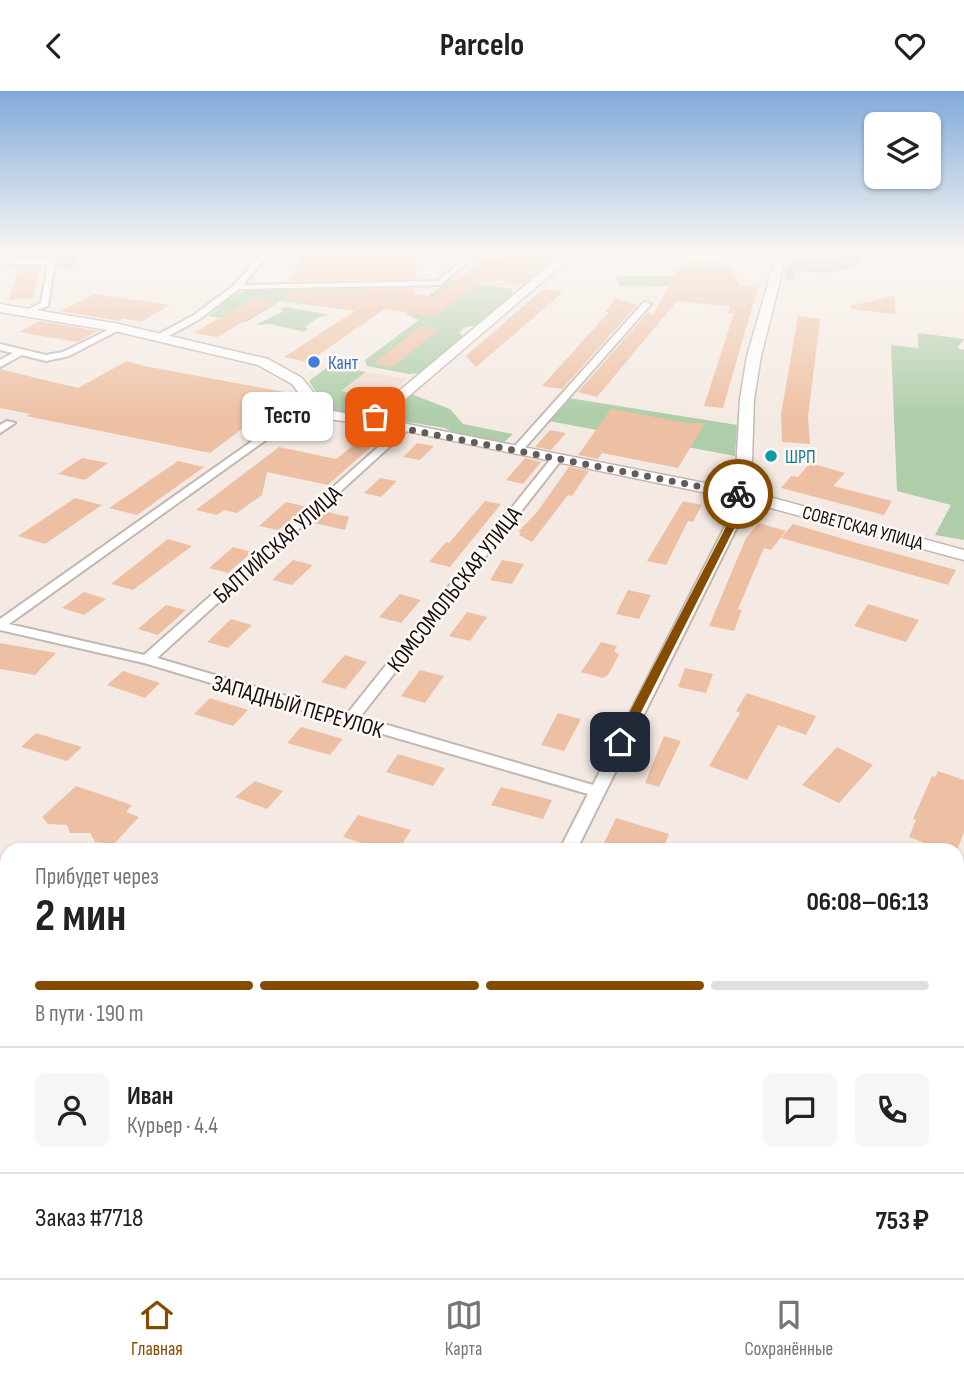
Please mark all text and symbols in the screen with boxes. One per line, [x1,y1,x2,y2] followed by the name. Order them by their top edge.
[440,26,524,65] text: Parcelo
[35,27,73,65] icon: back
[891,27,929,65] icon: heart
[864,112,941,189] map controls
[864,112,941,189] button: layers
[328,352,359,375] place label: Кант
[306,354,322,370] marker: Кант
[345,387,405,447] pin
[242,393,333,441] callout: Тесто
[356,398,394,436] icon: bag
[264,402,311,430] text: Тесто
[785,446,816,469] place label: ШРП
[763,448,779,464] marker: ШРП
[703,459,773,529] courier
[719,475,757,513] icon: bike
[208,480,348,610] street label: БАЛТИЙСКАЯ УЛИЦА
[382,501,528,678] street label: КОМСОМОЛЬСКАЯ УЛИЦА
[800,501,926,556] street label: СОВЕТСКАЯ УЛИЦА
[209,669,387,745] street label: ЗАПАДНЫЙ ПЕРЕУЛОК
[590,712,650,772] pin
[601,723,639,761] icon: home
[35,863,159,891] text: Прибудет через
[806,887,929,918] text: 06:08–06:13
[35,889,126,944] text: 2 мин
[35,1000,144,1028] text: В пути · 190 m
[35,1073,109,1147] button: person
[763,1073,837,1147] button: chat
[855,1073,929,1147] button: phone
[127,1081,173,1112] text: Иван
[127,1112,218,1140] text: Курьер · 4.4
[35,1203,143,1234] text: Заказ #7718
[875,1206,929,1237] text: 753 ₽
[131,1296,183,1361] tab: Главная
[445,1296,483,1361] tab: Карта
[744,1296,833,1361] tab: Сохранённые

